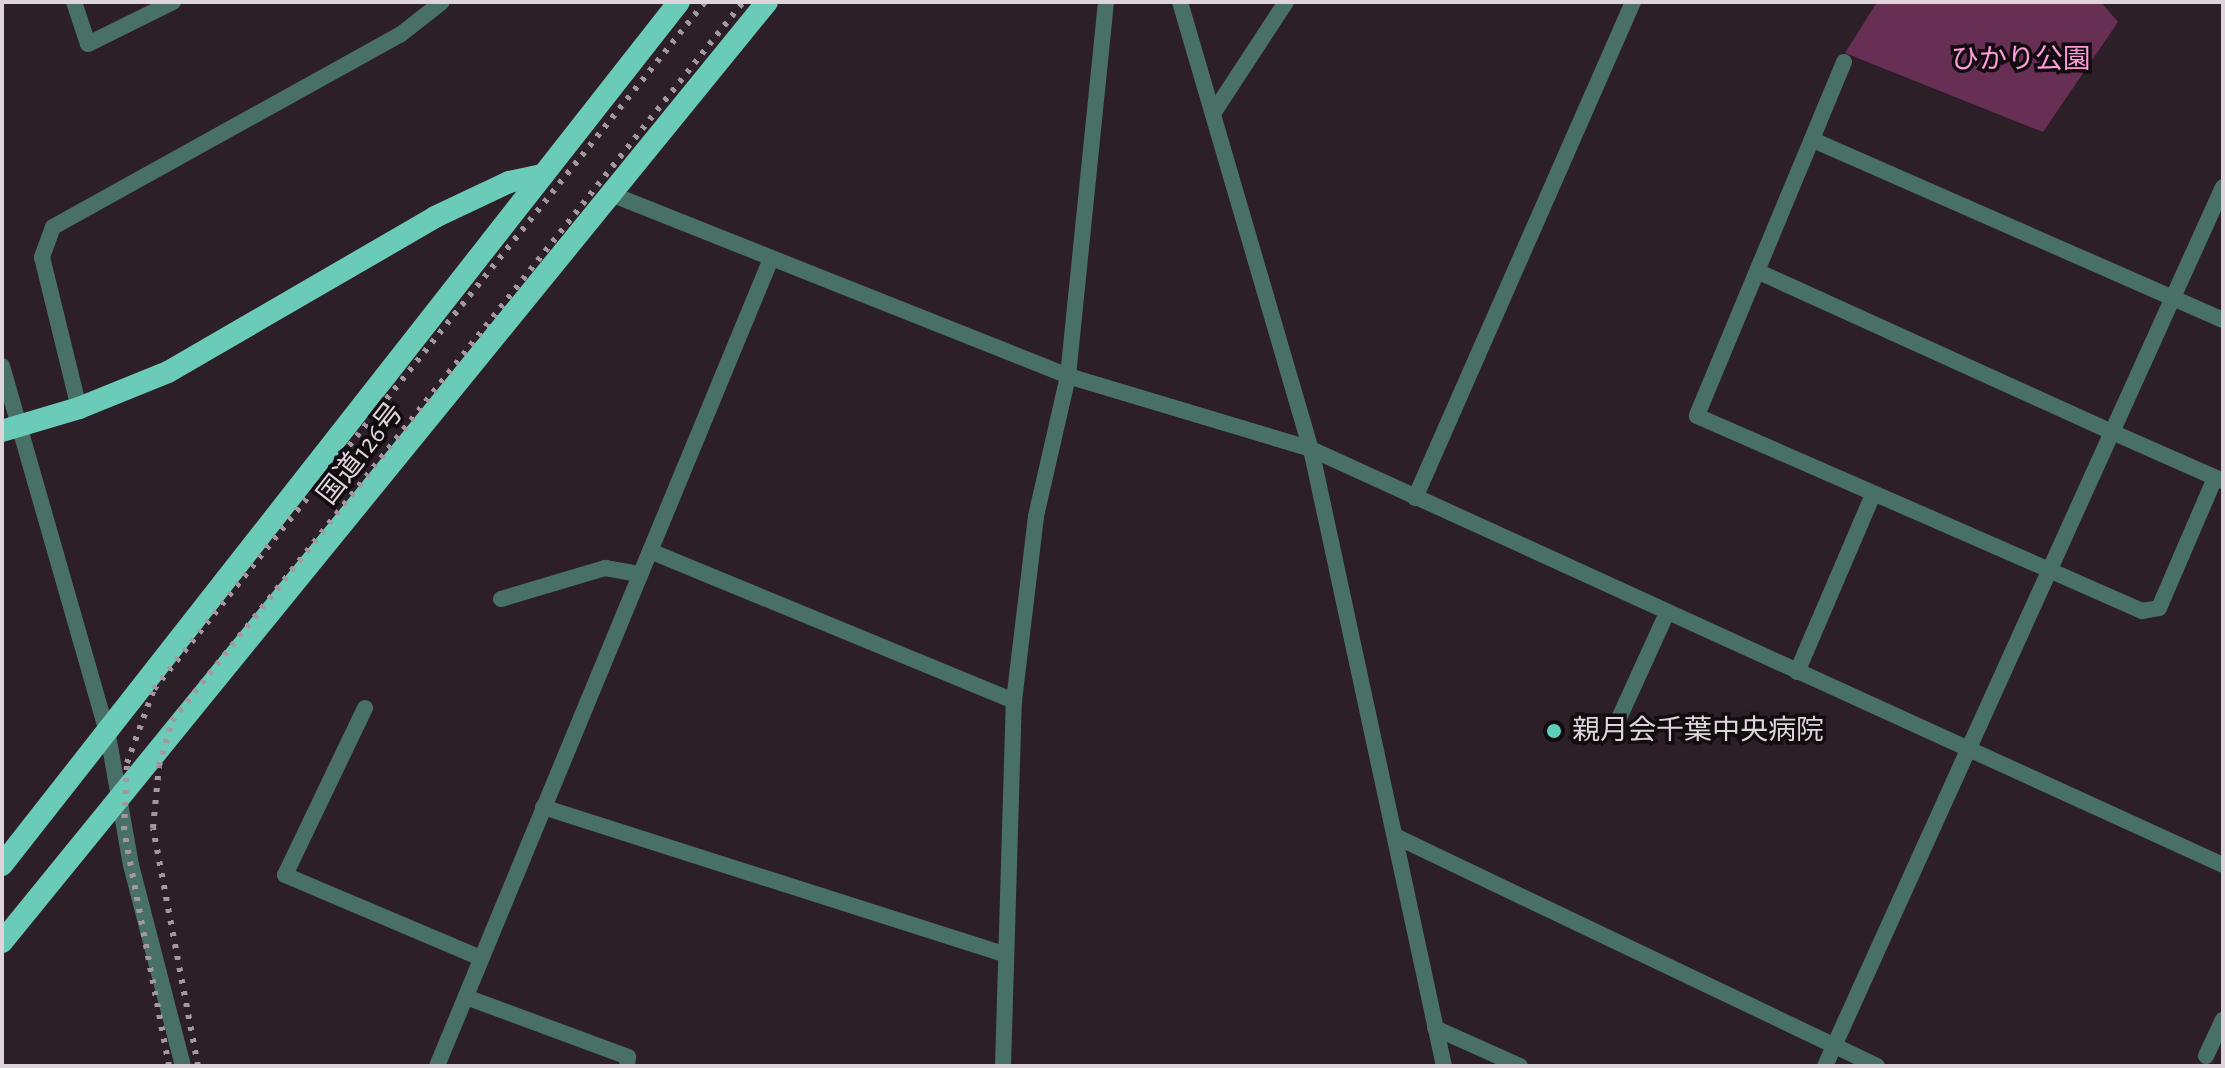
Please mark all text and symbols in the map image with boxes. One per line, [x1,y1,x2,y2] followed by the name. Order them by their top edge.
[1951,43,2091,77] park label: ひかり公園
[311,397,411,511] street label: 国道126号
[1572,714,1824,748] place label: 親月会千葉中央病院
[1543,720,1565,742] marker: 親月会千葉中央病院

